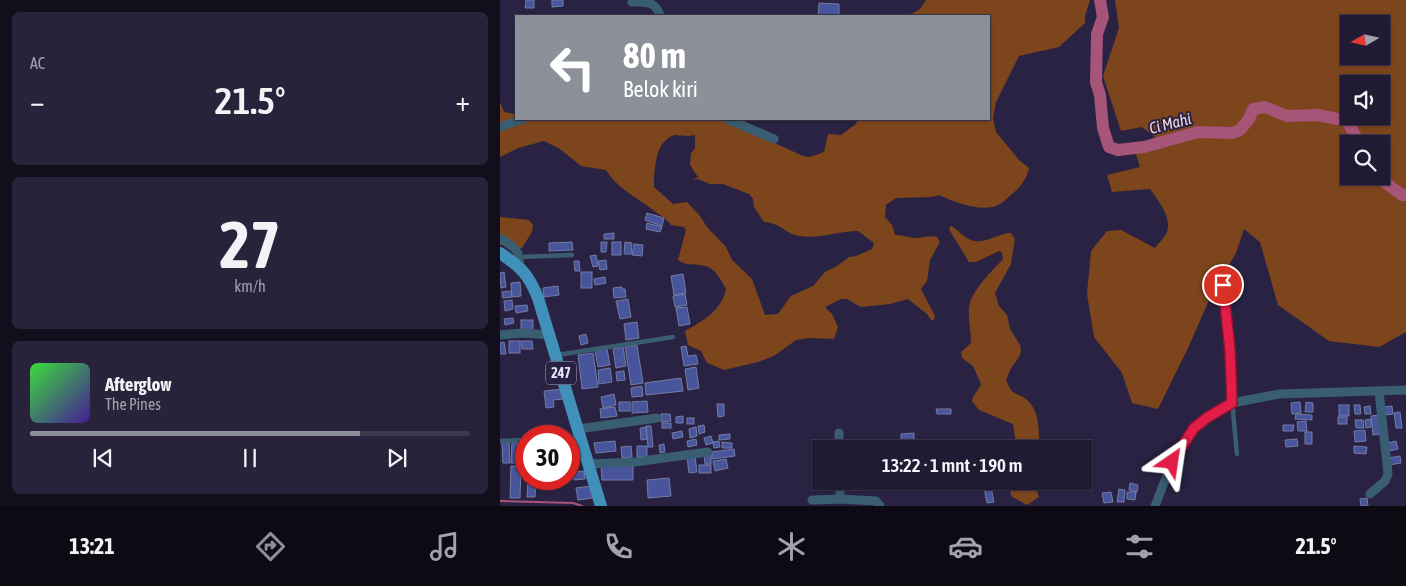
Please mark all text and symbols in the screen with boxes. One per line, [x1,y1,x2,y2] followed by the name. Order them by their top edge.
[1340,15,1390,65] north arrow
[1340,15,1390,185] map controls
[540,35,605,100] icon: left
[623,35,686,75] text: 80 m
[30,54,45,72] text: AC
[1340,75,1390,125] button: sound
[623,76,698,102] text: Belok kiri
[215,79,285,122] text: 21.5°
[30,85,45,117] text: −
[455,85,470,117] text: +
[1147,109,1193,137] water label: Ci Mahi
[1340,135,1390,185] button: search
[219,207,281,282] text: 27
[1202,264,1244,306] pin
[1209,271,1237,299] icon: arrive
[234,277,266,295] text: km/h
[546,362,576,384] road number: 247
[105,373,172,395] text: Afterglow
[105,395,161,413] text: The Pines
[515,425,580,490] speed limit sign: 30
[1145,435,1197,487] position arrow
[89,444,117,472] icon: previous
[236,444,264,472] icon: pause
[383,444,411,472] icon: next
[882,454,1022,476] text: 13:22 · 1 mnt · 190 m
[253,529,288,564] icon: directions
[427,529,462,564] icon: music
[601,529,636,564] icon: phone
[774,529,809,564] icon: climate
[948,529,983,564] icon: car
[1122,529,1157,564] icon: filters
[69,533,115,559] text: 13:21
[1296,533,1337,559] text: 21.5°

